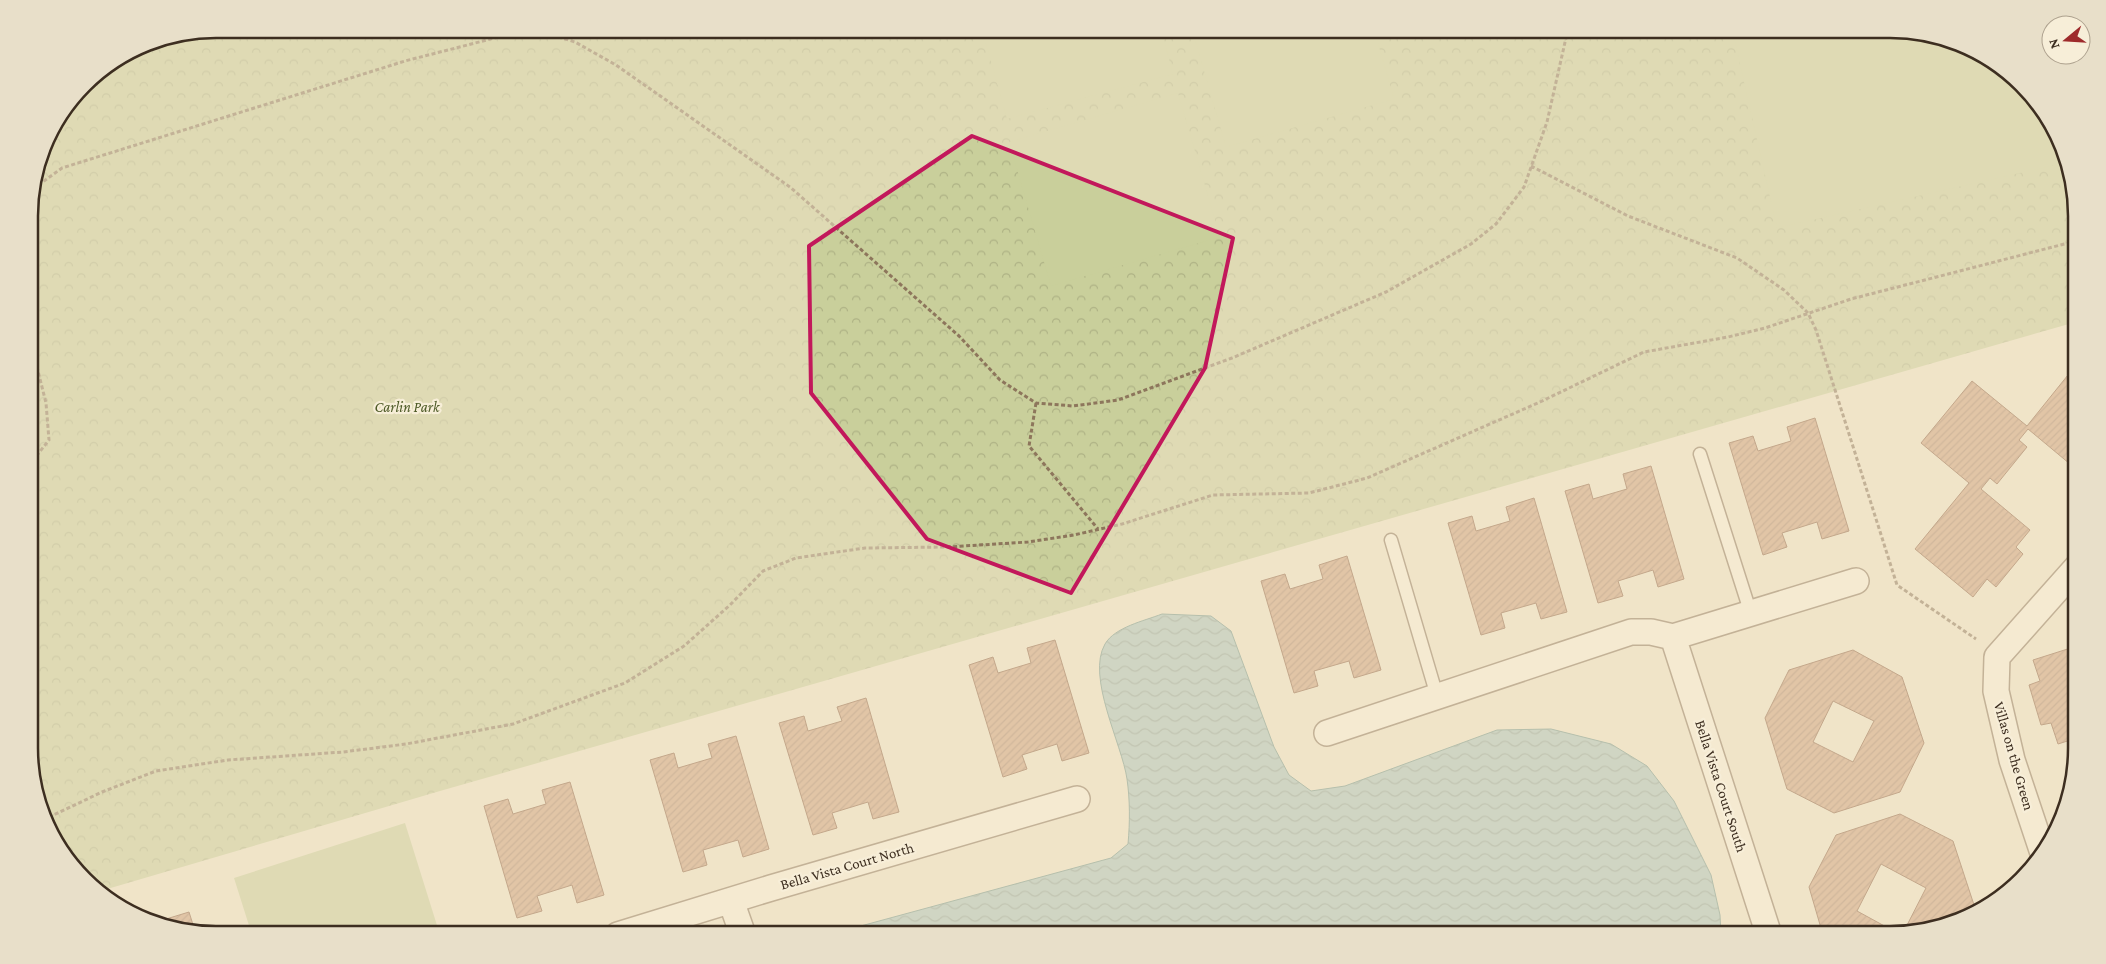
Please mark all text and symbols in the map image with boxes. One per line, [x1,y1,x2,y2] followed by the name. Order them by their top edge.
[2041,15,2091,65] north arrow
[2044,37,2063,51] text: N
[374,399,441,415] park label: Carlin Park
[1991,700,2037,812] street label: Villas on the Green
[1692,718,1750,854] street label: Bella Vista Court South
[778,839,916,893] street label: Bella Vista Court North

